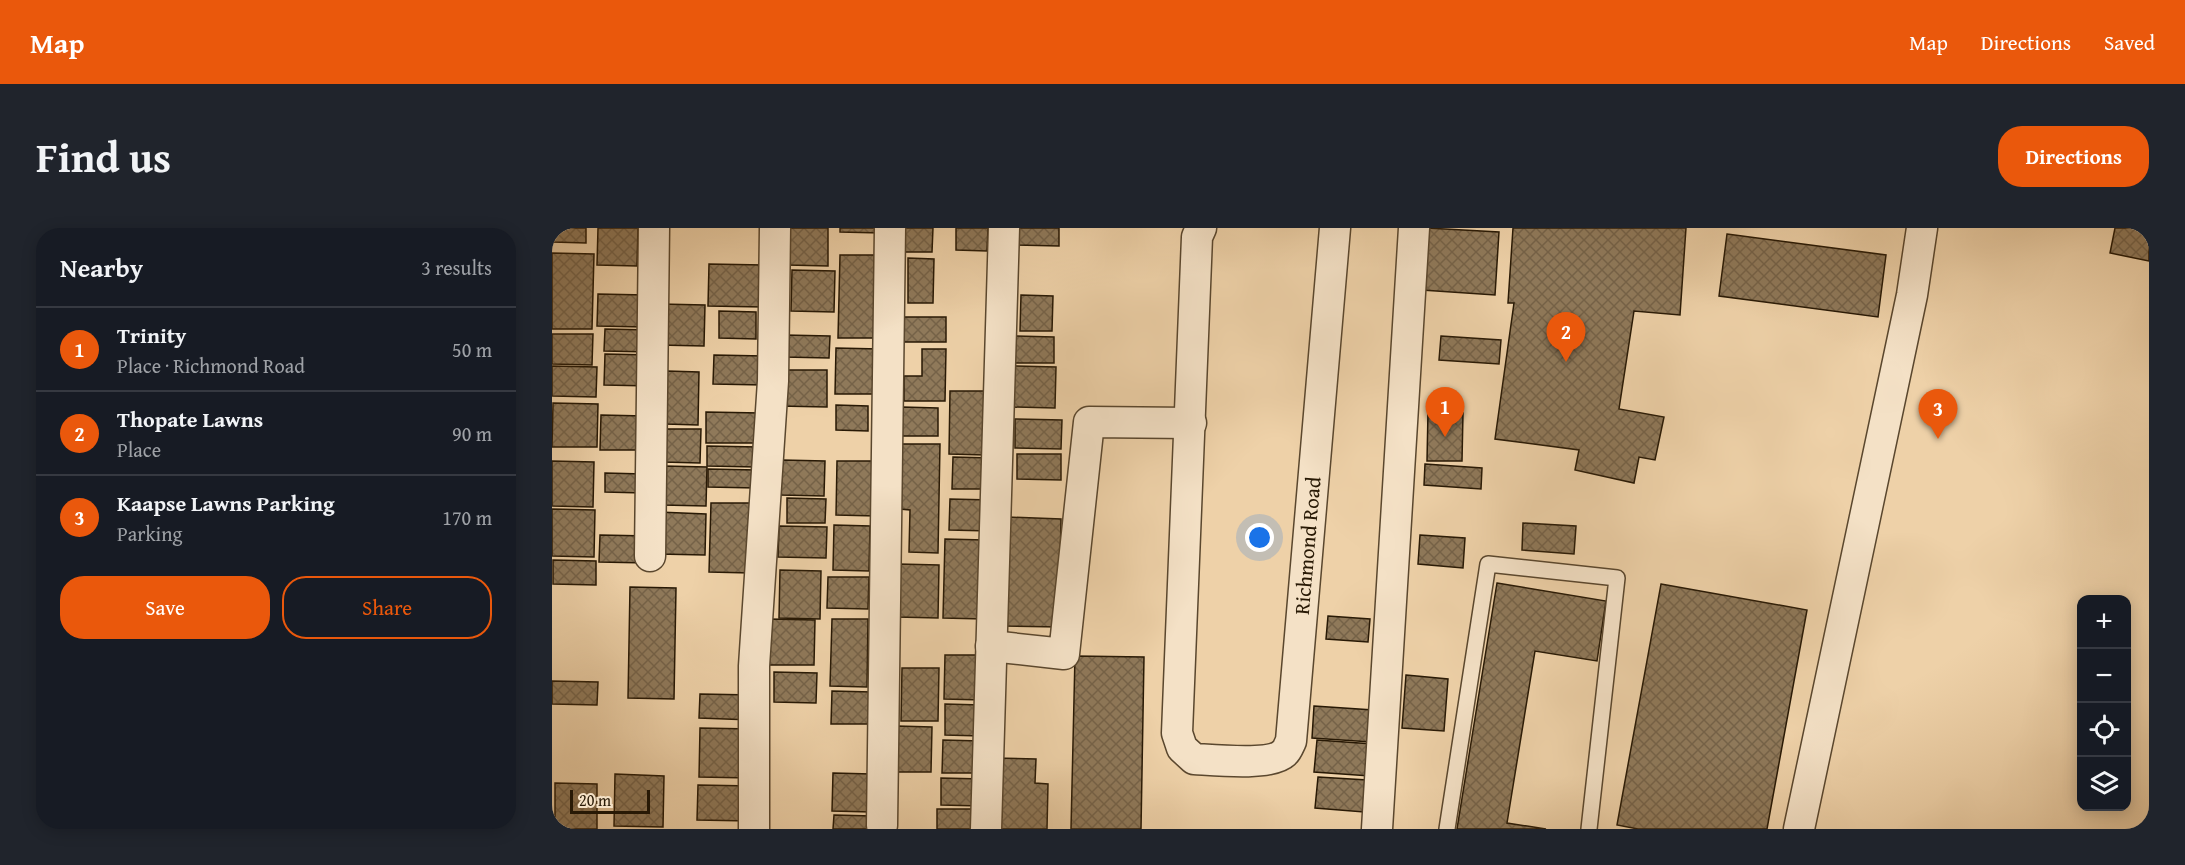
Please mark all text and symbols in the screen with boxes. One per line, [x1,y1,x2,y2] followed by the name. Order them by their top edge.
[30,22,84,63] text: Map
[1909,27,1948,58] text: Map
[1981,27,2071,58] text: Directions
[2104,27,2155,58] text: Saved
[36,126,171,187] text: Find us
[1998,126,2149,187] button: Directions
[60,248,143,287] text: Nearby
[421,253,492,282] text: 3 results
[1546,312,1586,362] pin: 2
[117,319,186,351] text: Trinity
[74,335,85,364] text: 1
[452,335,492,364] text: 50 m
[117,351,305,380] text: Place · Richmond Road
[1426,388,1464,437] pin: 1
[1918,390,1958,439] pin: 3
[117,403,263,435] text: Thopate Lawns
[74,419,85,448] text: 2
[452,419,492,448] text: 90 m
[117,435,161,464] text: Place
[1286,475,1329,616] street label: Richmond Road
[117,487,335,519] text: Kaapse Lawns Parking
[74,503,85,532] text: 3
[442,503,492,532] text: 170 m
[117,519,182,548] text: Parking
[1245,523,1274,552] your location
[60,576,270,639] button: Save
[282,576,492,639] button: Share
[2077,595,2131,811] map controls
[2077,595,2131,649] button: +
[2077,649,2131,703] button: −
[2077,703,2131,757] button: locate
[2077,757,2131,811] button: layers
[570,787,650,814] scale bar
[579,788,611,812] text: 20 m

